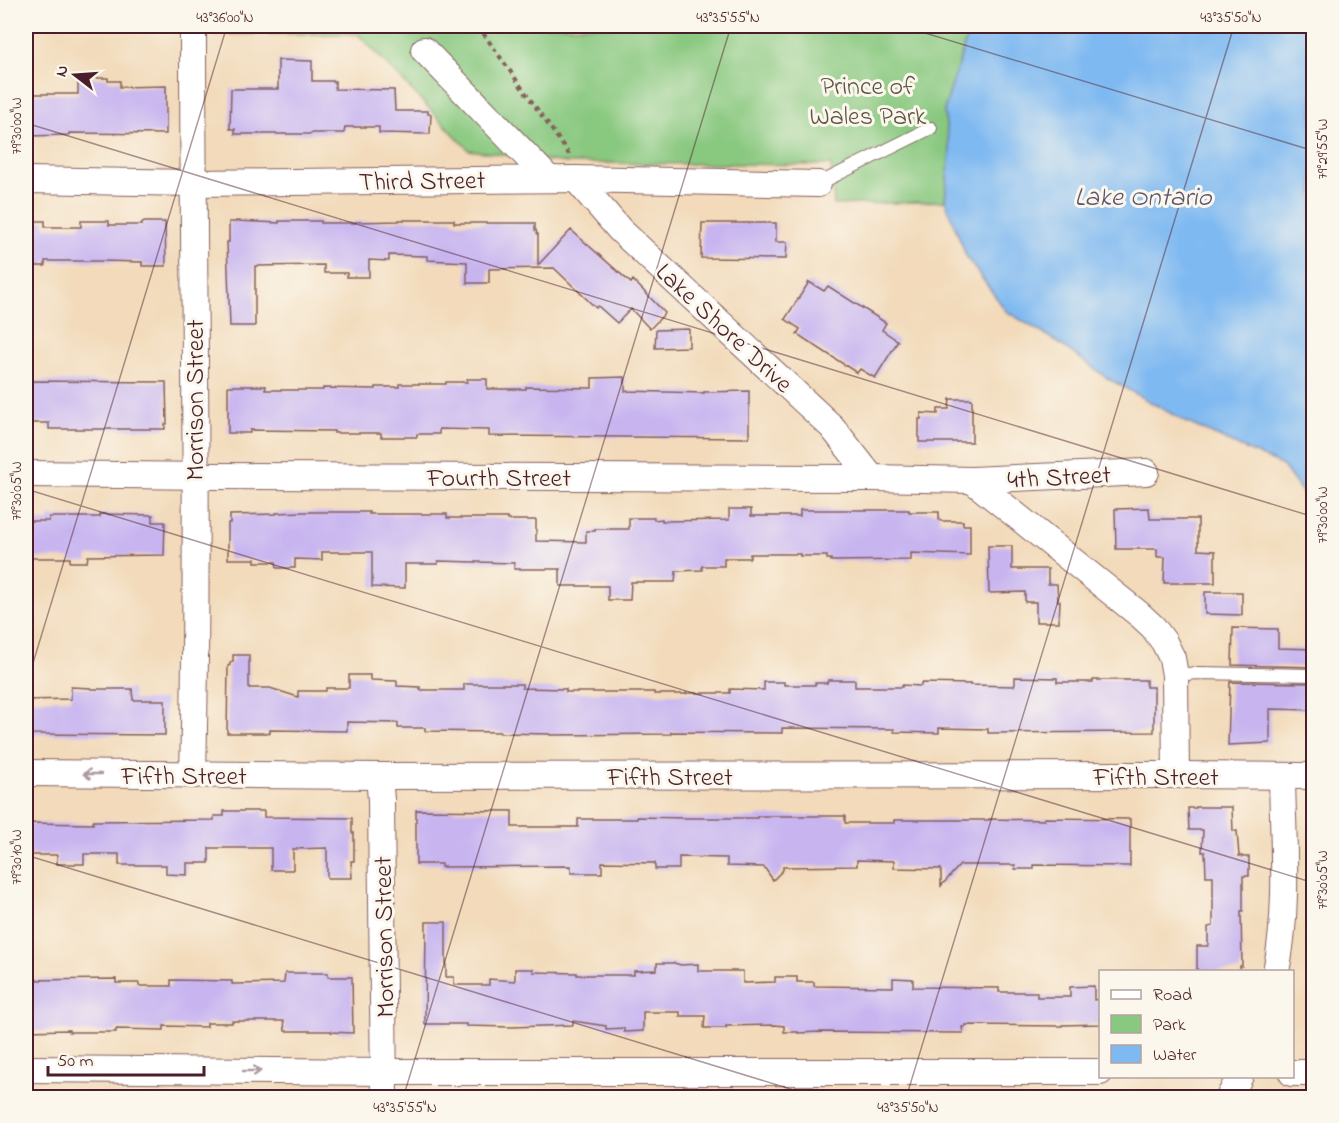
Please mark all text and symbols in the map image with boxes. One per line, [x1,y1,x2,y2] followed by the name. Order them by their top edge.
[196,7,254,29] text: 43°36'00"N
[696,7,760,29] text: 43°35'55"N
[1200,7,1262,29] text: 43°35'50"N
[45,45,105,105] north arrow
[50,62,76,80] text: N
[810,69,927,137] park label: Prince of Wales Park
[6,97,28,155] text: 79°30'00"W
[1312,119,1334,179] text: 79°29'55"W
[358,163,486,203] street label: Third Street
[1074,179,1213,218] water label: Lake Ontario
[646,255,801,403] street label: Lake Shore Drive
[178,319,216,481] street label: Morrison Street
[1006,457,1112,501] street label: 4th Street
[6,461,28,521] text: 79°30'05"W
[426,461,571,499] street label: Fourth Street
[1312,486,1334,544] text: 79°30'00"W
[120,759,247,797] street label: Fifth Street
[606,760,733,798] street label: Fifth Street
[1092,760,1219,798] street label: Fifth Street
[83,768,103,780] one-way arrow
[6,829,28,885] text: 79°30'10"W
[1312,850,1334,910] text: 79°30'05"W
[366,856,406,1018] street label: Morrison Street
[1099,970,1294,1078] legend
[1153,983,1192,1009] text: Road
[1153,1013,1186,1039] text: Park
[48,1039,204,1077] scale bar
[1153,1043,1197,1069] text: Water
[57,1049,94,1075] text: 50 m
[241,1065,261,1077] one-way arrow
[373,1097,437,1119] text: 43°35'55"N
[877,1097,939,1119] text: 43°35'50"N

